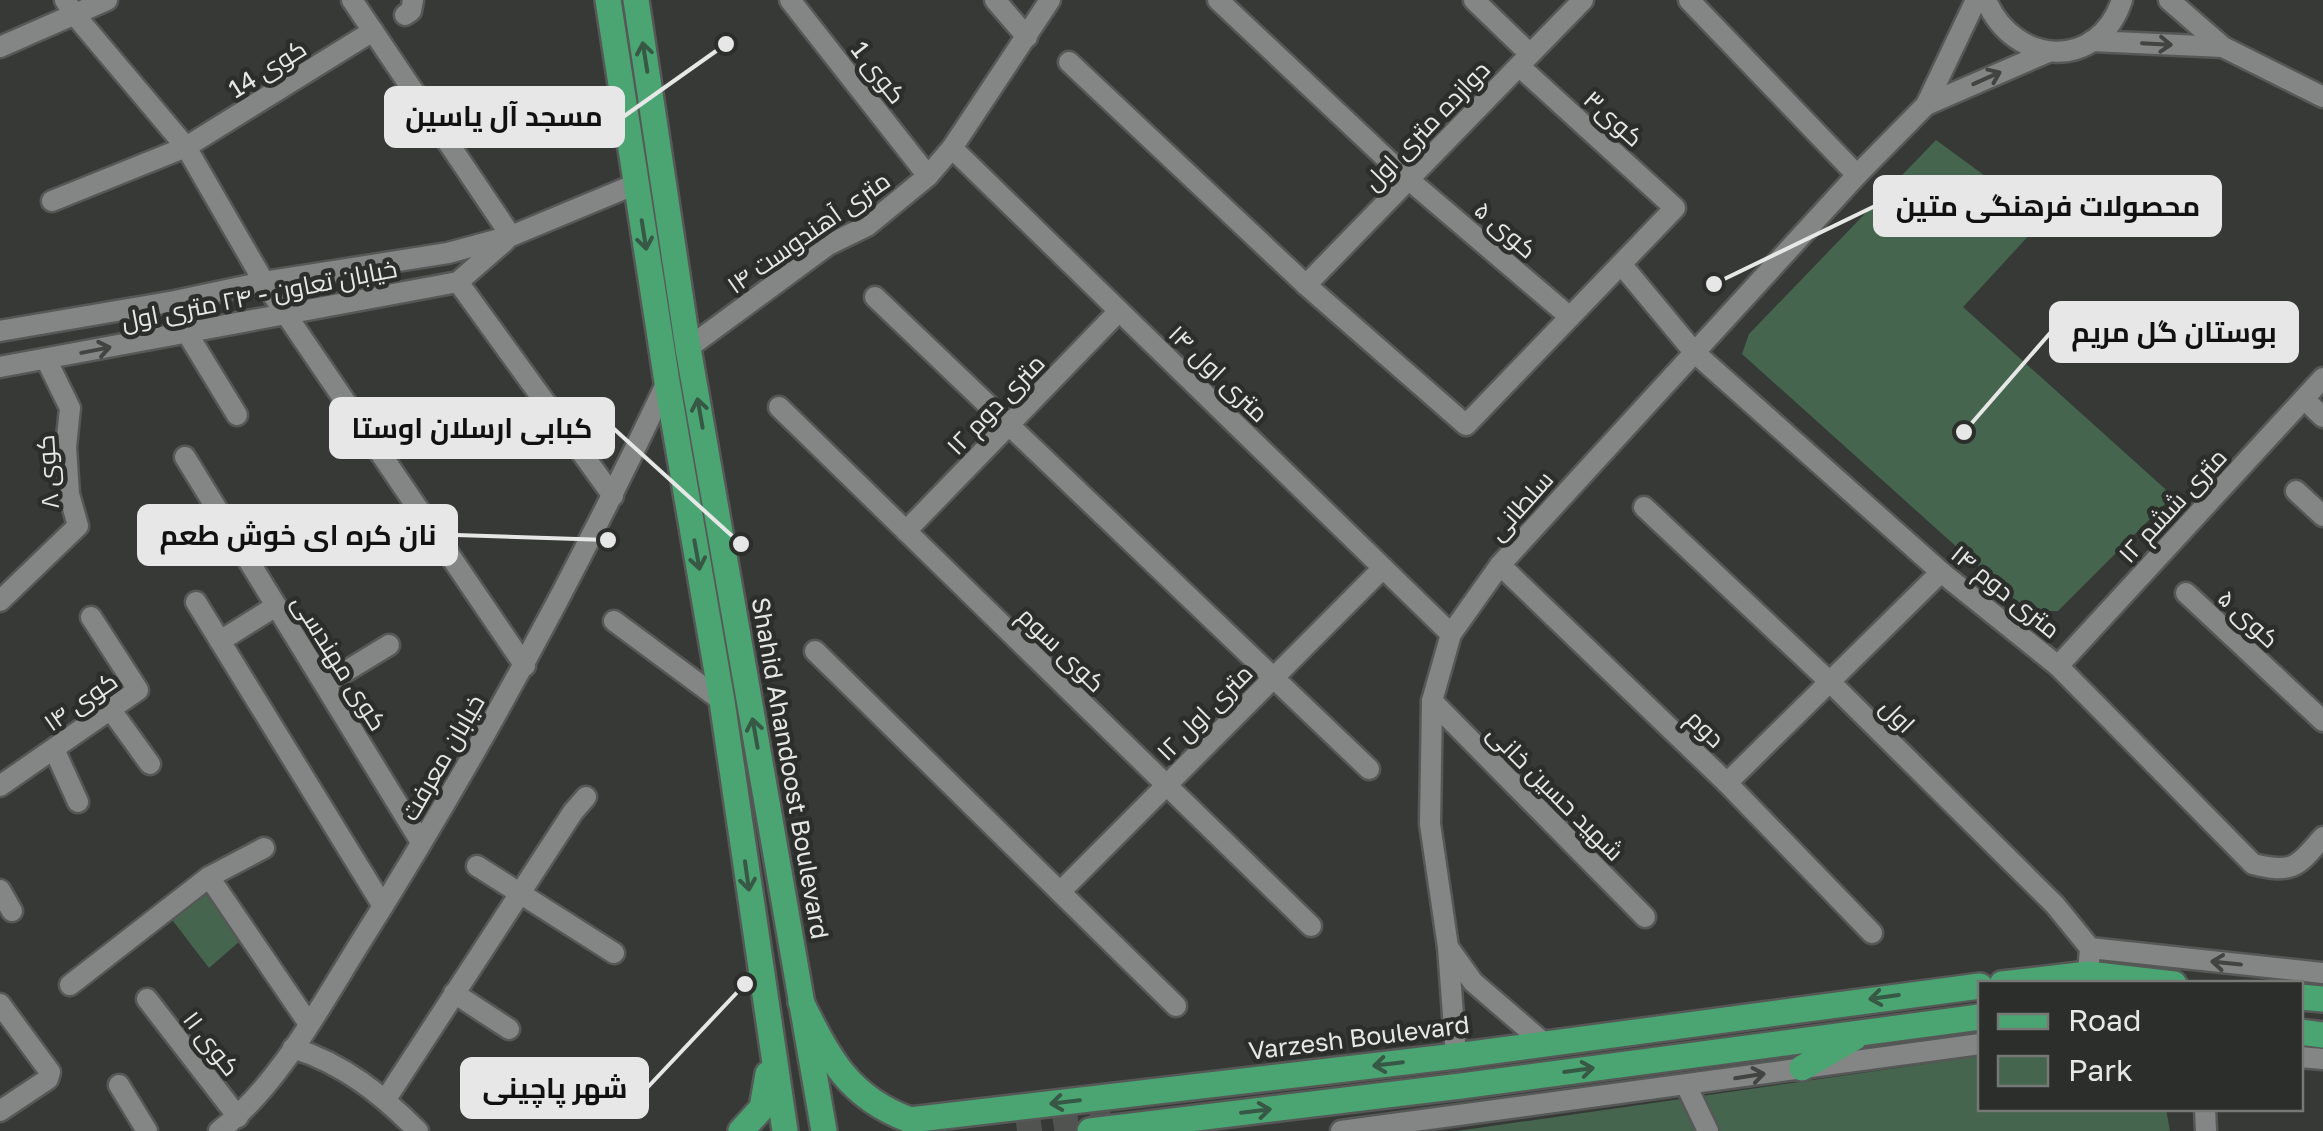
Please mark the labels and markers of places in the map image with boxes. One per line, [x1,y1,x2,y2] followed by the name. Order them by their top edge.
[386,88,623,146] callout: مسجد آل یاسین
[1875,177,2220,235] callout: محصولات فرهنگی متین
[2051,303,2297,361] callout: بوستان گل مریم
[331,399,613,457] callout: کبابی ارسلان اوستا
[139,506,456,564] callout: نان کره ای خوش طعم
[462,1059,647,1117] callout: شهر پاچینی

